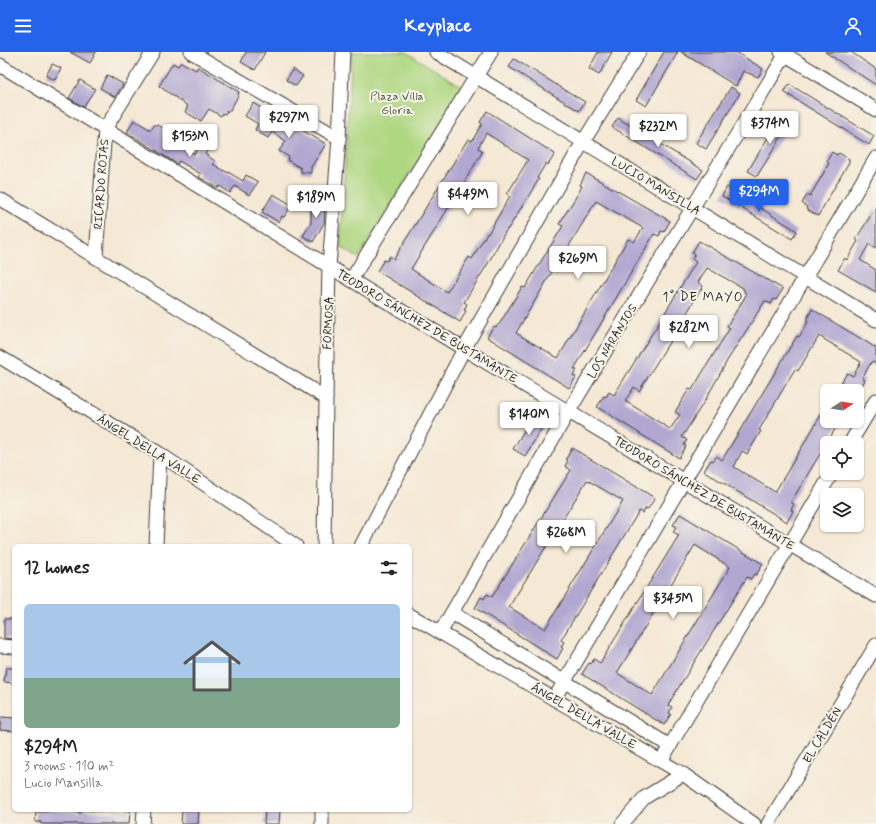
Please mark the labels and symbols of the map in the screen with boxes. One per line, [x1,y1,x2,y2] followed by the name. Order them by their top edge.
[370,89,424,119] park label: Plaza Villa Gloria
[261,105,317,139] pin: $297M
[742,111,798,145] pin: $374M
[630,114,686,148] pin: $232M
[162,124,218,158] pin: $153M
[91,138,113,230] street label: RICARDO ROJAS
[608,154,703,220] street label: LUCIO MANSILLA
[731,179,787,213] pin: $294M
[440,182,496,216] pin: $449M
[288,185,344,219] pin: $189M
[550,246,606,280] pin: $269M
[333,266,520,387] street label: TEODORO SÁNCHEZ DE BUSTAMANTE
[663,289,743,306] district label: 1° DE MAYO
[320,296,338,350] street label: FORMOSA
[584,301,642,382] street label: LOS NARANJOS
[661,315,717,349] pin: $282M
[820,384,864,428] north arrow
[501,402,557,436] pin: $140M
[94,411,204,489] street label: ÁNGEL DELLA VALLE
[610,433,797,554] street label: TEODORO SÁNCHEZ DE BUSTAMANTE
[538,520,594,554] pin: $268M
[645,586,701,620] pin: $345M
[528,680,640,754] street label: ÁNGEL DELLA VALLE
[800,704,846,767] street label: EL CALDÉN

